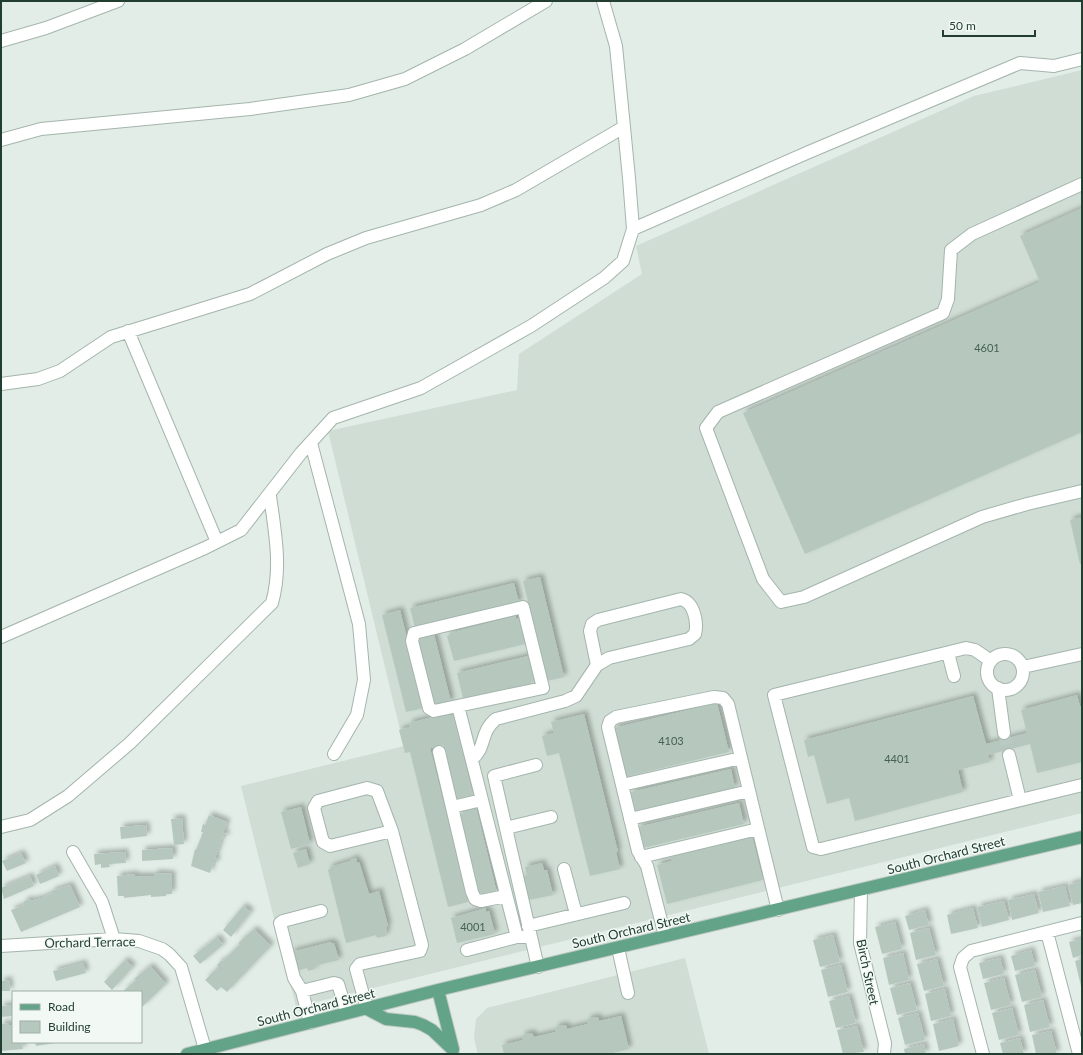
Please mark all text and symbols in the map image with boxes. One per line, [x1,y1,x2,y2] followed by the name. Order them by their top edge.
[943,12,1035,38] scale bar
[949,18,976,33] text: 50 m
[974,341,1000,354] house number: 4601
[658,734,684,747] house number: 4103
[884,752,910,765] house number: 4401
[885,833,1007,877] street label: South Orchard Street
[570,909,692,951] street label: South Orchard Street
[460,920,486,933] house number: 4001
[44,933,136,951] street label: Orchard Terrace
[853,938,883,1007] street label: Birch Street
[255,985,377,1029] street label: South Orchard Street
[12,991,142,1043] legend
[48,999,75,1014] text: Road
[48,1019,91,1034] text: Building

